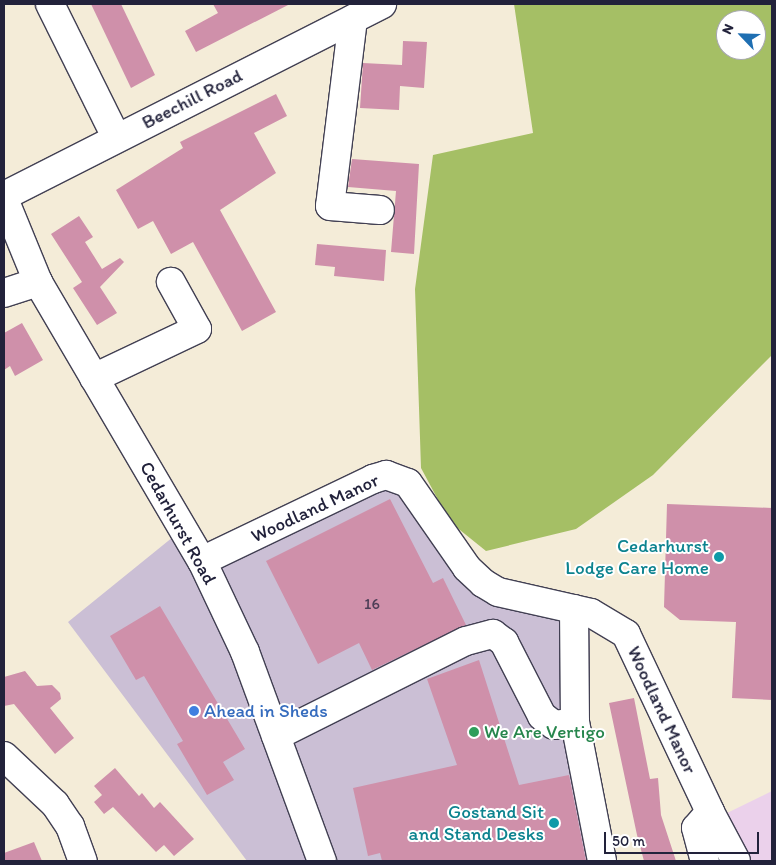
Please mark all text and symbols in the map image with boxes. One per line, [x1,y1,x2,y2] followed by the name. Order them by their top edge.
[716,10,766,60] north arrow
[718,21,737,37] text: N
[138,64,246,134] street label: Beechill Road
[135,457,221,589] street label: Cedarhurst Road
[247,468,383,548] street label: Woodland Manor
[565,535,709,579] place label: Cedarhurst Lodge Care Home
[713,551,725,563] marker: Cedarhurst Lodge Care Home
[364,594,380,614] house number: 16
[622,642,702,778] street label: Woodland Manor
[204,700,328,722] place label: Ahead in Sheds
[188,705,200,717] marker: Ahead in Sheds
[484,721,604,743] place label: We Are Vertigo
[468,726,480,738] marker: We Are Vertigo
[408,801,544,845] place label: Gostand Sit and Stand Desks
[548,817,560,829] marker: Gostand Sit and Stand Desks
[606,822,761,854] scale bar
[612,832,645,850] text: 50 m

